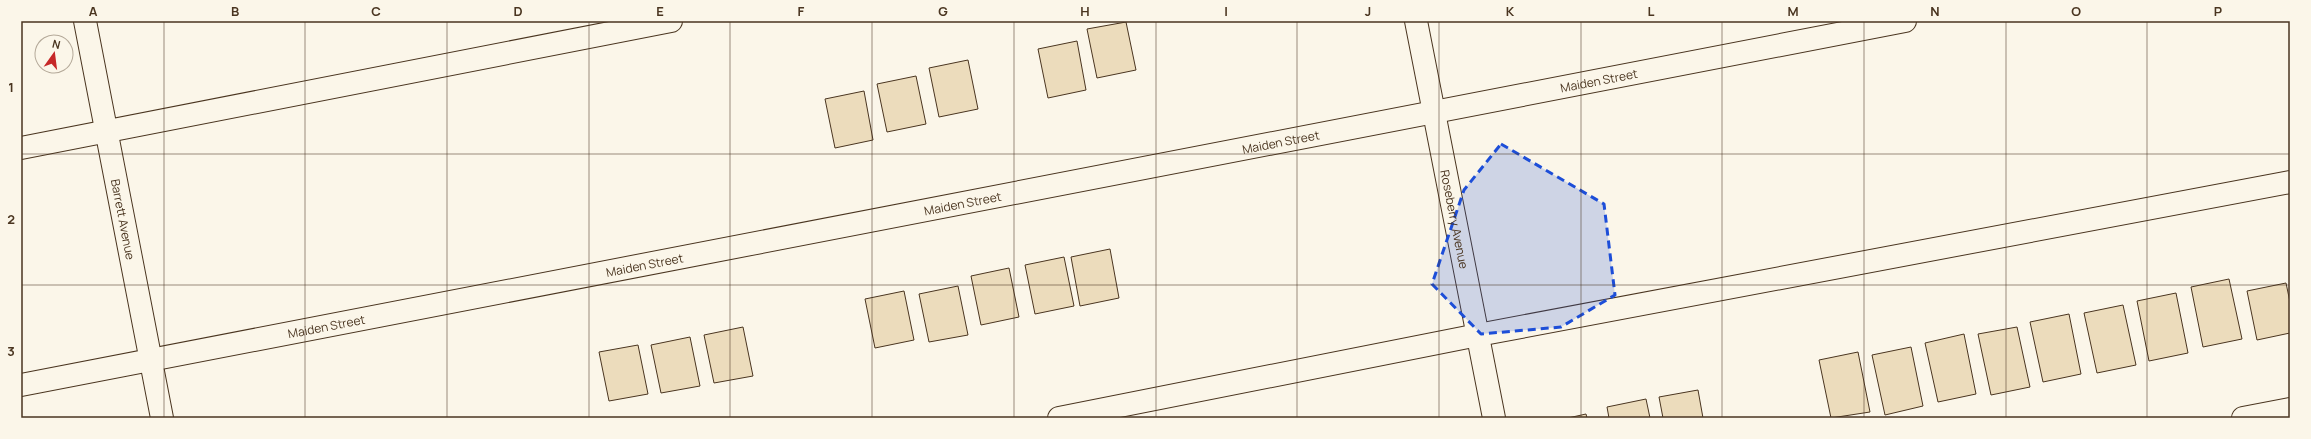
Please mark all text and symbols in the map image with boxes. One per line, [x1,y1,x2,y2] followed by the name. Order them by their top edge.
[89,2,98,20] text: A
[231,2,239,20] text: B
[371,2,381,20] text: C
[513,2,523,20] text: D
[656,2,664,20] text: E
[798,2,805,20] text: F
[938,2,948,20] text: G
[1080,2,1090,20] text: H
[1224,2,1228,20] text: I
[1365,2,1371,20] text: J
[1506,2,1515,20] text: K
[1648,2,1655,20] text: L
[1787,2,1799,20] text: M
[1930,2,1940,20] text: N
[2071,2,2081,20] text: O
[2214,2,2222,20] text: P
[34,34,74,74] north arrow
[51,36,62,52] text: N
[1559,64,1639,96] street label: Maiden Street
[8,78,14,96] text: 1
[1241,126,1321,157] street label: Maiden Street
[1437,168,1473,270] street label: Roseberry Avenue
[107,177,140,261] street label: Barrett Avenue
[922,187,1003,219] street label: Maiden Street
[7,210,15,228] text: 2
[604,249,685,280] street label: Maiden Street
[286,310,367,342] street label: Maiden Street
[7,342,15,360] text: 3

